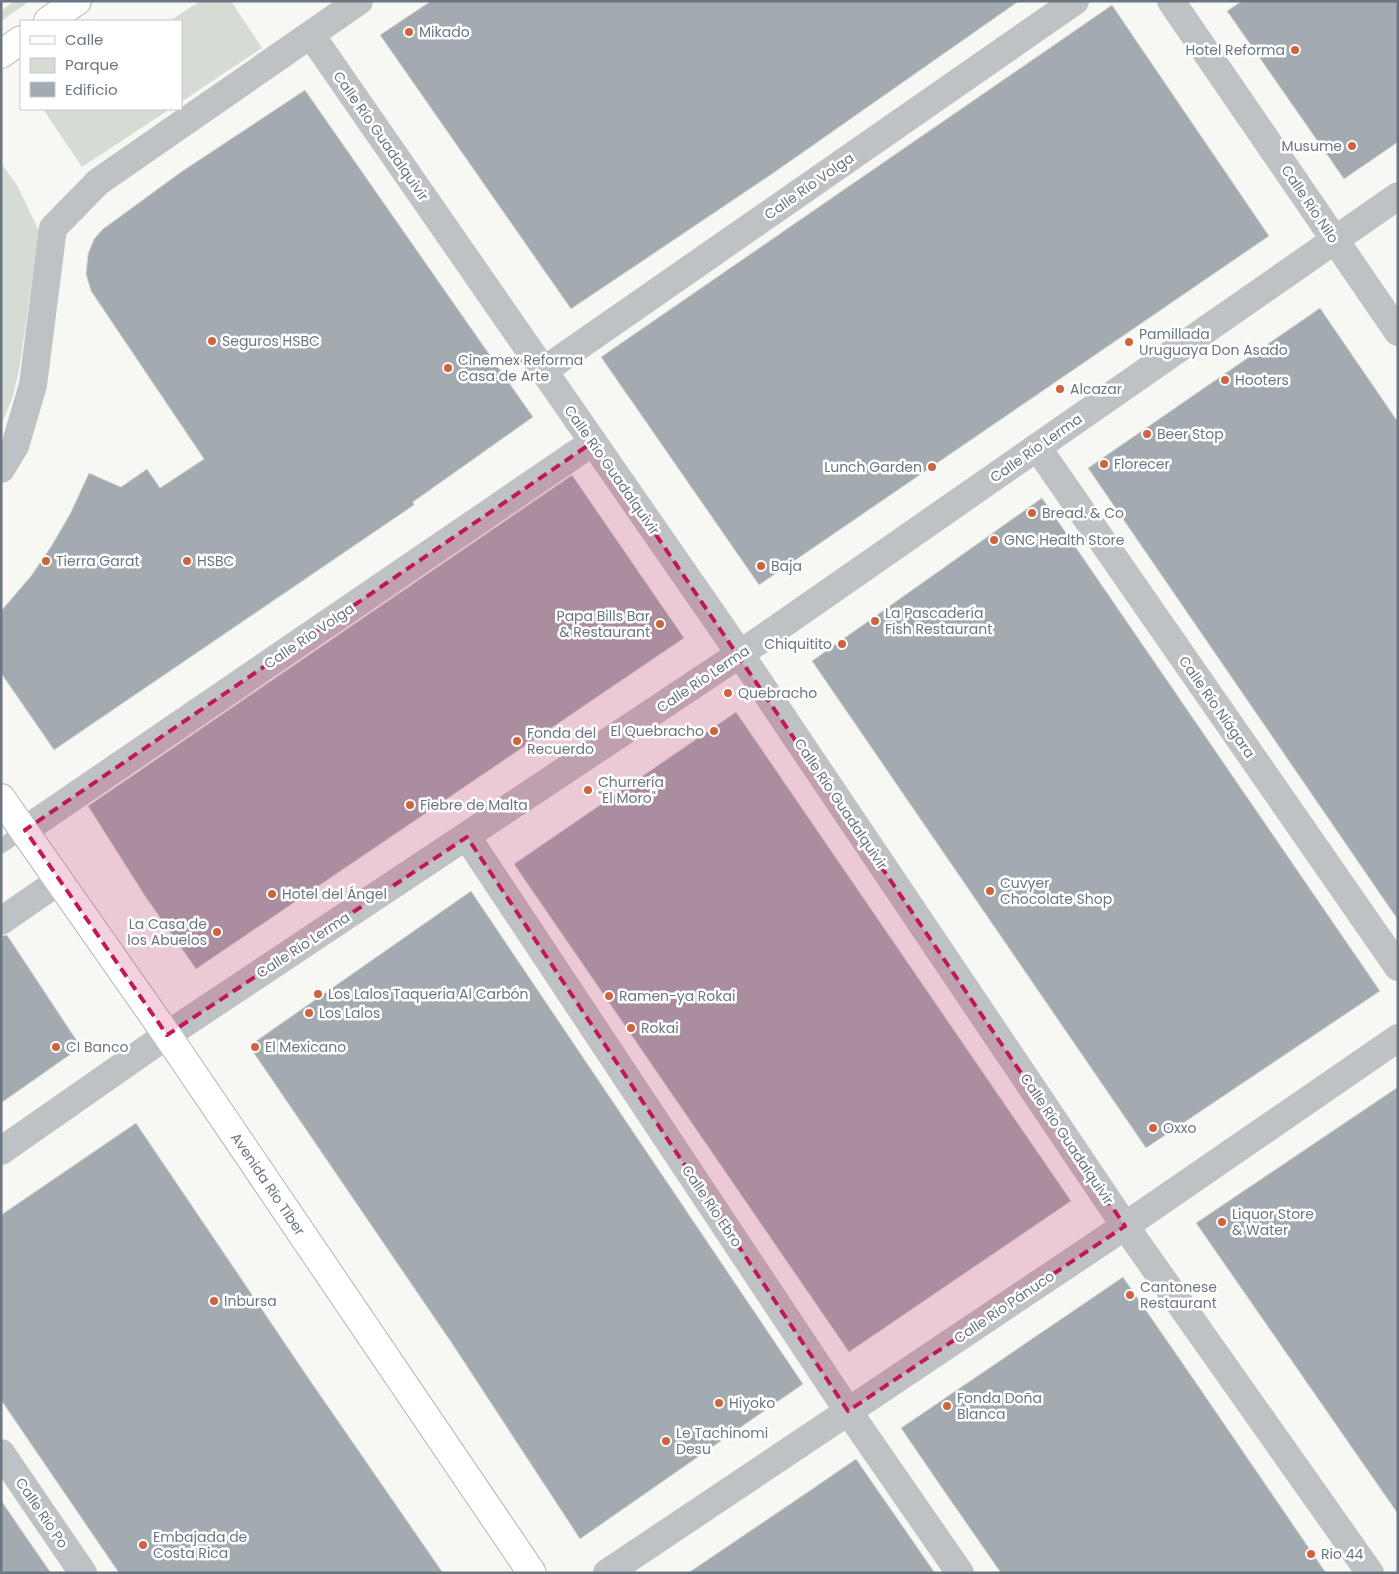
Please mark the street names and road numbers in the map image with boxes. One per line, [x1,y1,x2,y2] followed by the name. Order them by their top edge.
[329,67,433,205] street label: Calle Río Guadalquivir
[760,148,858,224] street label: Calle Río Volga
[1277,161,1343,247] street label: Calle Río Nilo
[560,401,664,539] street label: Calle Río Guadalquivir
[986,409,1086,487] street label: Calle Río Lerma
[260,598,358,674] street label: Calle Río Volga
[653,640,753,718] street label: Calle Río Lerma
[1174,652,1260,762] street label: Calle Río Niágara
[790,734,892,874] street label: Calle Río Guadalquivir
[252,907,354,983] street label: Calle Río Lerma
[1016,1069,1118,1209] street label: Calle Río Guadalquivir
[226,1129,310,1239] street label: Avenida Río Tíber
[677,1161,747,1251] street label: Calle Río Ebro
[950,1266,1058,1348] street label: Calle Río Pánuco
[11,1474,73,1552] street label: Calle Río Po

